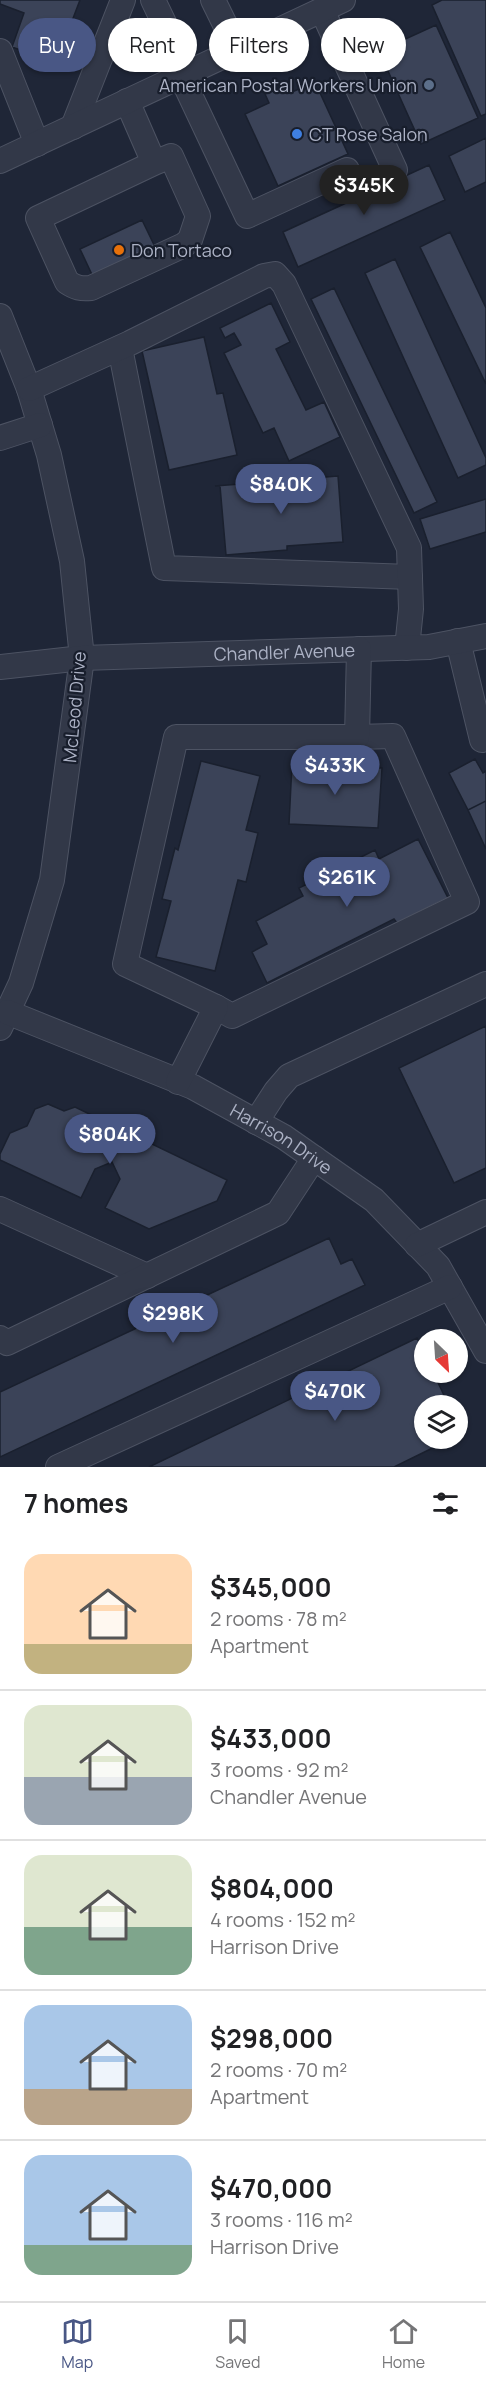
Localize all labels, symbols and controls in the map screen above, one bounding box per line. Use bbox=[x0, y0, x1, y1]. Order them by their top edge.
chip: Buy bbox=[18, 18, 96, 72]
chip: Rent bbox=[108, 18, 197, 72]
chip: Filters bbox=[209, 18, 309, 72]
chip: New bbox=[321, 18, 406, 72]
place label: American Postal Workers Union bbox=[159, 73, 417, 97]
marker: American Postal Workers Union bbox=[422, 78, 436, 92]
place label: CT Rose Salon bbox=[309, 122, 428, 146]
marker: CT Rose Salon bbox=[290, 127, 304, 141]
pin: $345K bbox=[322, 165, 406, 216]
text: $345K bbox=[333, 171, 395, 198]
place label: Don Tortaco bbox=[131, 238, 232, 262]
marker: Don Tortaco bbox=[112, 243, 126, 257]
pin: $840K bbox=[239, 464, 323, 515]
text: $840K bbox=[249, 470, 313, 497]
street label: Chandler Avenue bbox=[213, 637, 355, 666]
street label: McLeod Drive bbox=[57, 650, 91, 764]
pin: $433K bbox=[293, 745, 377, 796]
text: $433K bbox=[305, 751, 365, 778]
pin: $261K bbox=[305, 857, 389, 908]
text: $261K bbox=[318, 863, 376, 890]
street label: Harrison Drive bbox=[226, 1098, 337, 1179]
pin: $804K bbox=[68, 1114, 152, 1165]
text: $804K bbox=[78, 1120, 142, 1147]
pin: $298K bbox=[131, 1293, 215, 1344]
text: $298K bbox=[142, 1299, 204, 1326]
north arrow bbox=[414, 1329, 468, 1383]
map controls bbox=[414, 1329, 468, 1449]
pin: $470K bbox=[293, 1371, 377, 1422]
text: $470K bbox=[304, 1377, 366, 1404]
button: layers bbox=[414, 1395, 468, 1449]
text: 7 homes bbox=[24, 1485, 128, 1521]
icon: filters bbox=[429, 1487, 462, 1520]
text: $345,000 bbox=[210, 1569, 332, 1605]
icon: home bbox=[72, 1578, 144, 1650]
text: 2 rooms · 78 m² bbox=[210, 1605, 347, 1632]
text: Apartment bbox=[210, 1632, 309, 1659]
text: $433,000 bbox=[210, 1720, 332, 1756]
icon: home bbox=[72, 1729, 144, 1801]
text: 3 rooms · 92 m² bbox=[210, 1756, 349, 1783]
text: Chandler Avenue bbox=[210, 1783, 367, 1810]
text: $804,000 bbox=[210, 1870, 334, 1906]
icon: home bbox=[72, 1879, 144, 1951]
text: 4 rooms · 152 m² bbox=[210, 1906, 356, 1933]
text: Harrison Drive bbox=[210, 1933, 339, 1960]
text: $298,000 bbox=[210, 2020, 333, 2056]
icon: home bbox=[72, 2029, 144, 2101]
text: 2 rooms · 70 m² bbox=[210, 2056, 347, 2083]
text: Apartment bbox=[210, 2083, 309, 2110]
text: $470,000 bbox=[210, 2170, 332, 2206]
icon: home bbox=[72, 2179, 144, 2251]
text: 3 rooms · 116 m² bbox=[210, 2206, 353, 2233]
text: Harrison Drive bbox=[210, 2233, 339, 2260]
tab: Map bbox=[61, 2315, 94, 2373]
tab: Saved bbox=[215, 2315, 260, 2373]
tab: Home bbox=[382, 2315, 425, 2373]

